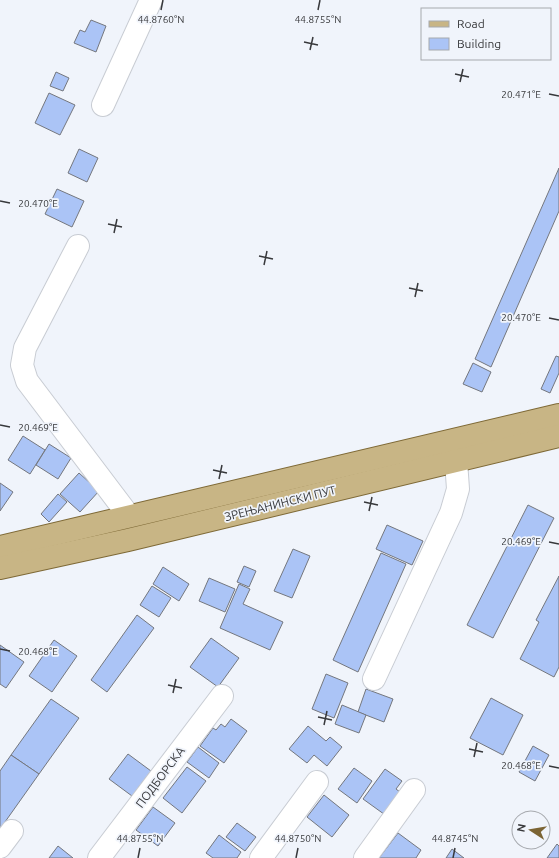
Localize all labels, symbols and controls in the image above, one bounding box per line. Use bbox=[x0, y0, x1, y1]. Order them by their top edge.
legend bbox=[421, 8, 551, 60]
text: 44.8760°N bbox=[138, 14, 184, 25]
text: 44.8755°N bbox=[295, 14, 341, 25]
text: Road bbox=[457, 17, 485, 30]
text: Building bbox=[457, 37, 501, 50]
text: 20.471°E bbox=[501, 89, 541, 100]
text: 20.470°E bbox=[18, 198, 58, 209]
text: 20.470°E bbox=[501, 312, 541, 323]
text: 20.469°E bbox=[18, 422, 58, 433]
street label: ЗРЕЊАНИНСКИ ПУТ bbox=[223, 483, 337, 523]
text: 20.469°E bbox=[501, 536, 541, 547]
text: 20.468°E bbox=[18, 646, 58, 657]
street label: ПОДБОРСКА bbox=[133, 744, 187, 810]
text: 20.468°E bbox=[501, 760, 541, 771]
north arrow bbox=[511, 810, 551, 850]
text: N bbox=[514, 823, 528, 833]
text: 44.8755°N bbox=[117, 833, 163, 844]
text: 44.8750°N bbox=[275, 833, 321, 844]
text: 44.8745°N bbox=[432, 833, 478, 844]

